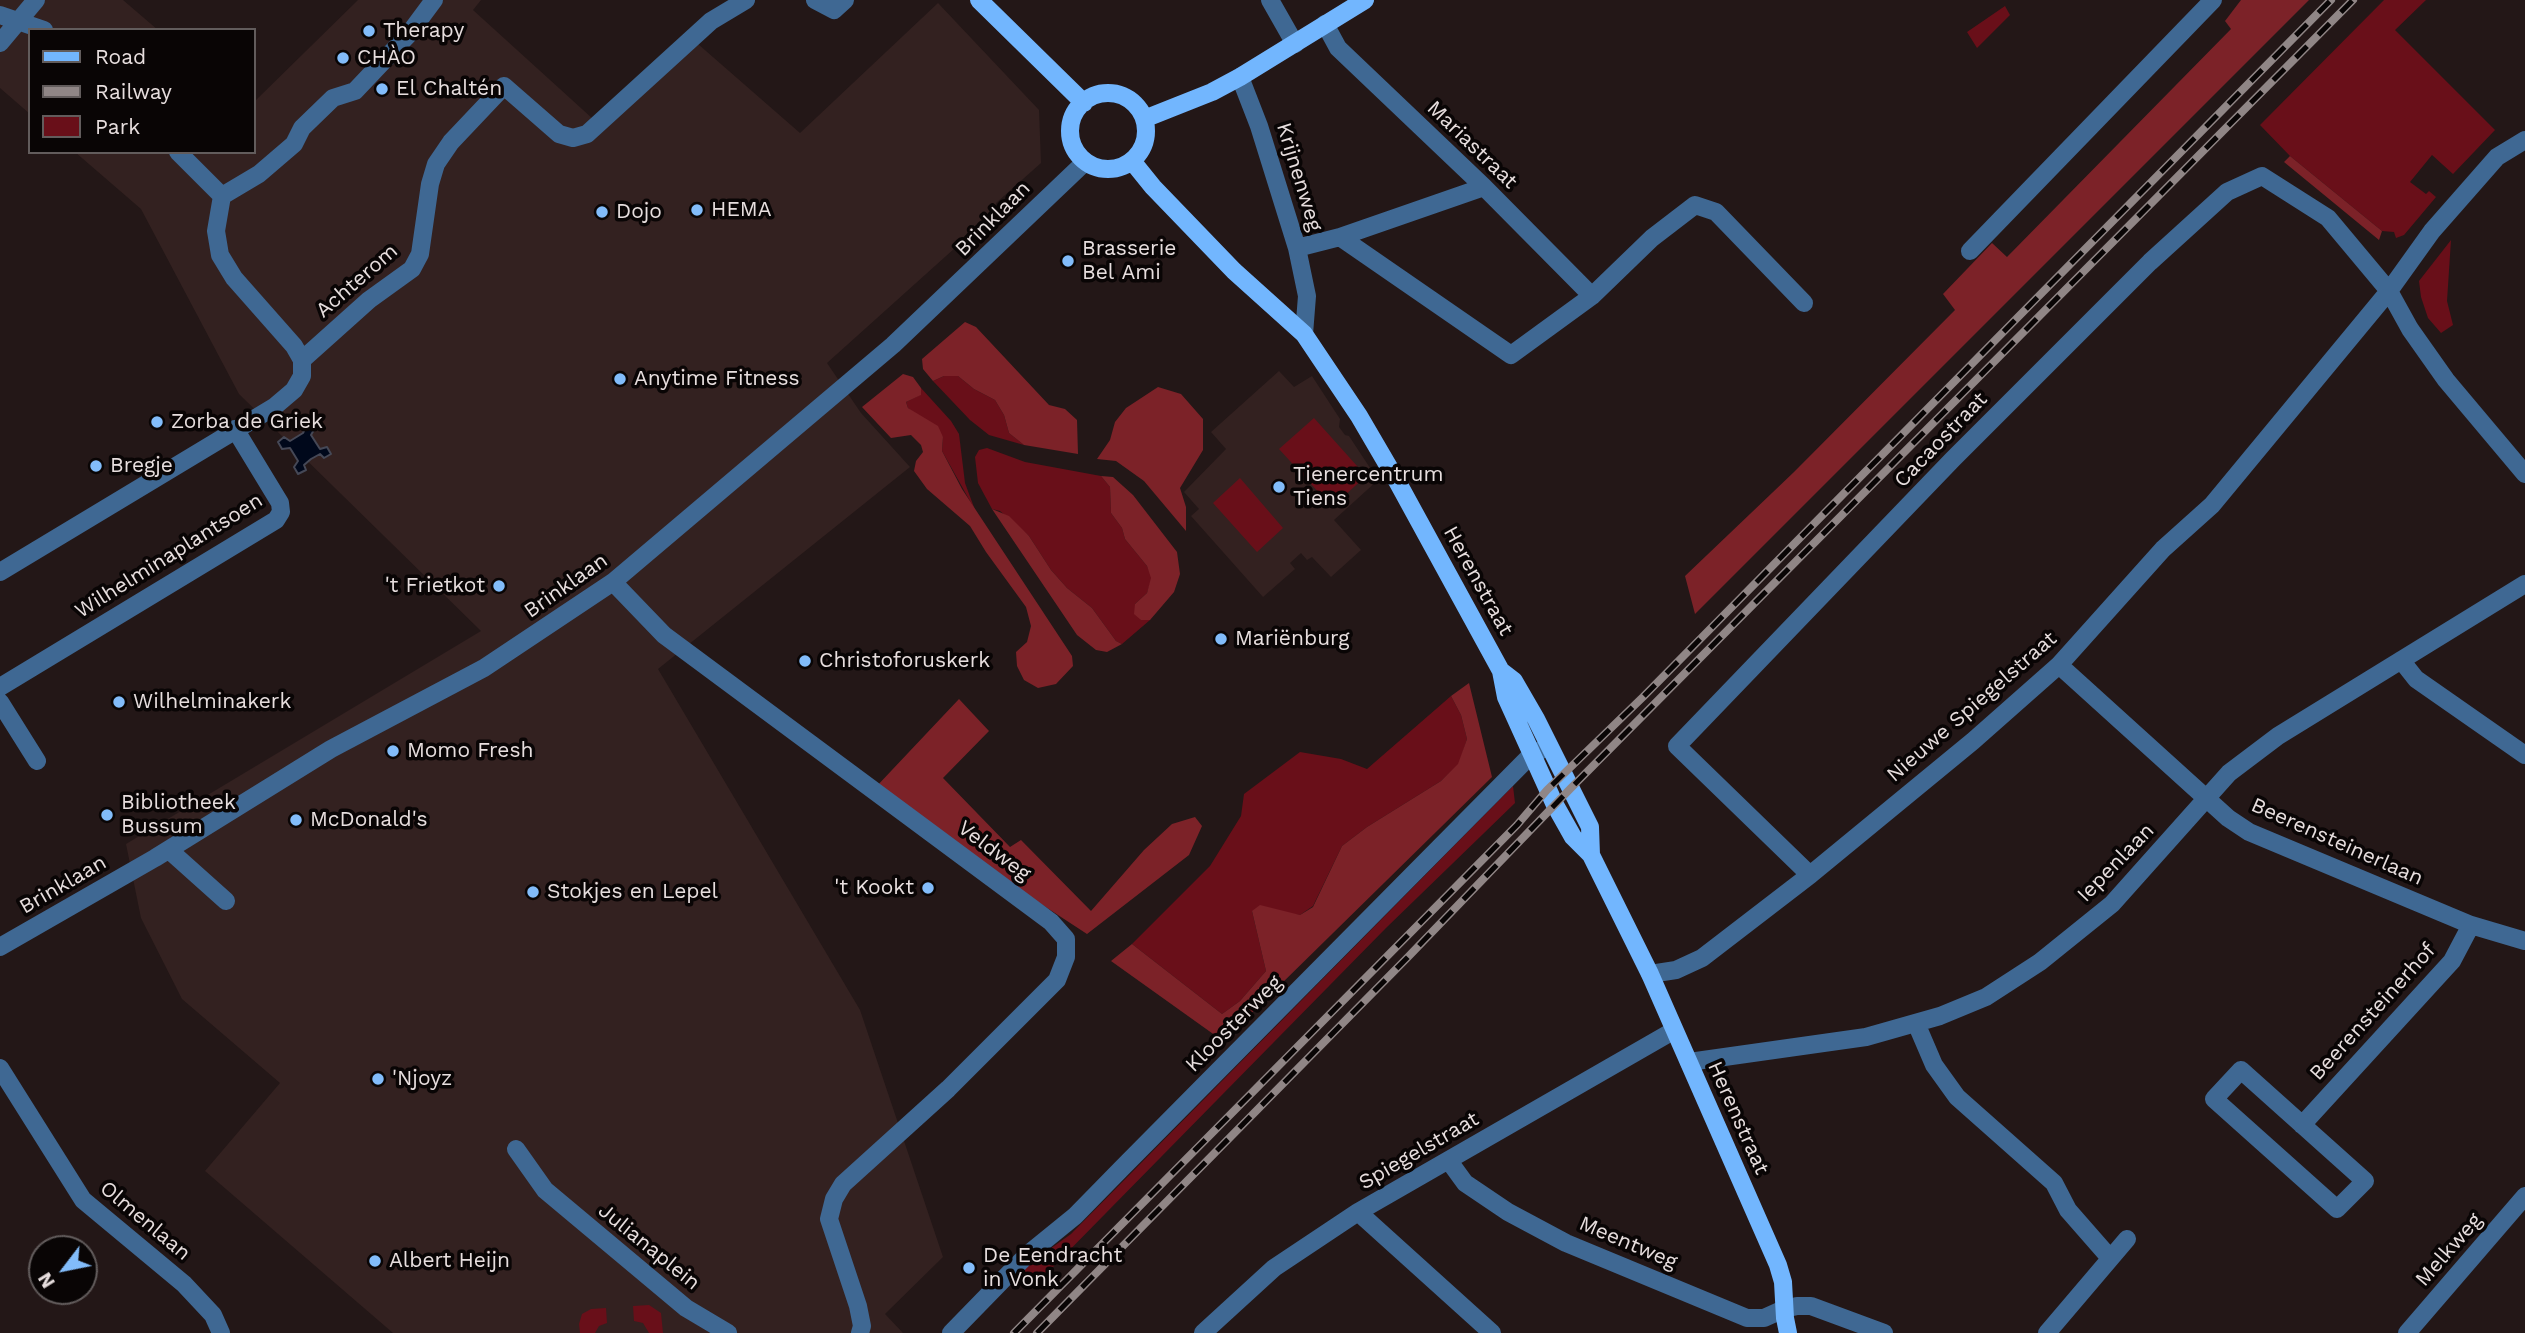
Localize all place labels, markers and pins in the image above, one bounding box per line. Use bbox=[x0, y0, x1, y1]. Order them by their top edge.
place label: Therapy bbox=[383, 18, 464, 44]
marker: Therapy bbox=[361, 23, 377, 39]
place label: CHÀO bbox=[357, 45, 416, 71]
marker: CHÀO bbox=[335, 50, 351, 66]
place label: El Chaltén bbox=[396, 76, 502, 102]
marker: El Chaltén bbox=[374, 81, 390, 97]
place label: HEMA bbox=[711, 197, 772, 223]
place label: Dojo bbox=[616, 199, 662, 225]
marker: HEMA bbox=[689, 202, 705, 218]
marker: Dojo bbox=[594, 204, 610, 220]
place label: Brasserie Bel Ami bbox=[1082, 236, 1176, 286]
marker: Brasserie Bel Ami bbox=[1060, 253, 1076, 269]
place label: Anytime Fitness bbox=[634, 366, 800, 392]
marker: Anytime Fitness bbox=[612, 371, 628, 387]
place label: Zorba de Griek bbox=[171, 409, 323, 435]
marker: Zorba de Griek bbox=[149, 414, 165, 430]
place label: Bregje bbox=[110, 453, 173, 479]
marker: Bregje bbox=[88, 458, 104, 474]
place label: Tienercentrum Tiens bbox=[1293, 462, 1443, 512]
marker: Tienercentrum Tiens bbox=[1271, 479, 1287, 495]
place label: 't Frietkot bbox=[385, 573, 485, 599]
marker: 't Frietkot bbox=[491, 578, 507, 594]
place label: Mariënburg bbox=[1235, 626, 1349, 652]
marker: Mariënburg bbox=[1213, 631, 1229, 647]
place label: Christoforuskerk bbox=[819, 648, 990, 674]
marker: Christoforuskerk bbox=[797, 653, 813, 669]
place label: Wilhelminakerk bbox=[133, 689, 291, 715]
marker: Wilhelminakerk bbox=[111, 694, 127, 710]
place label: Momo Fresh bbox=[407, 738, 534, 764]
marker: Momo Fresh bbox=[385, 743, 401, 759]
place label: Bibliotheek Bussum bbox=[121, 790, 236, 840]
marker: Bibliotheek Bussum bbox=[99, 807, 115, 823]
place label: McDonald's bbox=[310, 807, 427, 833]
marker: McDonald's bbox=[288, 812, 304, 828]
place label: 't Kookt bbox=[834, 875, 914, 901]
place label: Stokjes en Lepel bbox=[547, 879, 718, 905]
marker: 't Kookt bbox=[920, 880, 936, 896]
marker: Stokjes en Lepel bbox=[525, 884, 541, 900]
place label: 'Njoyz bbox=[392, 1066, 452, 1092]
marker: 'Njoyz bbox=[370, 1071, 386, 1087]
place label: De Eendracht in Vonk bbox=[983, 1243, 1122, 1293]
place label: Albert Heijn bbox=[389, 1248, 510, 1274]
marker: Albert Heijn bbox=[367, 1253, 383, 1269]
marker: De Eendracht in Vonk bbox=[961, 1260, 977, 1276]

